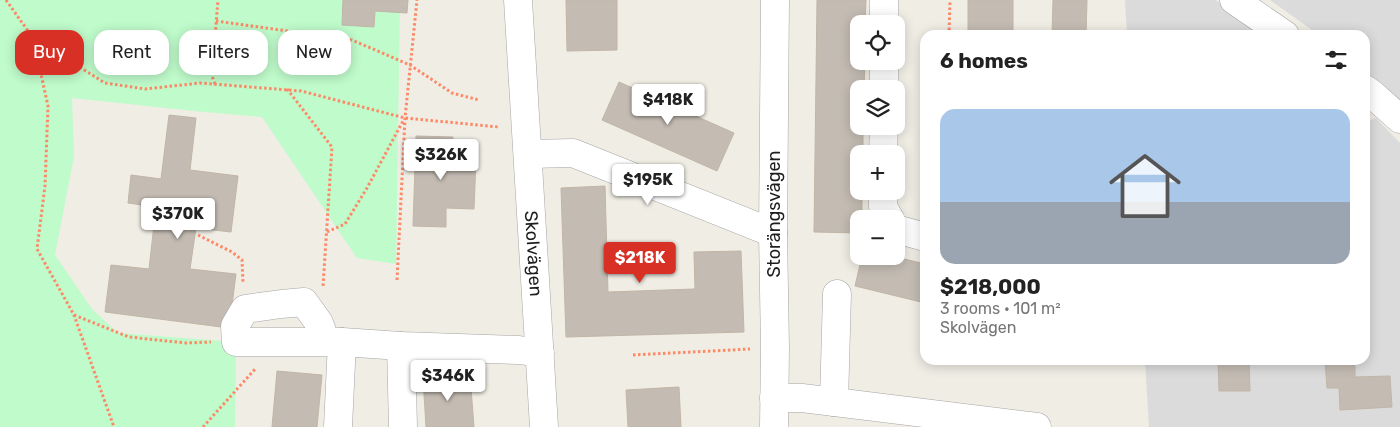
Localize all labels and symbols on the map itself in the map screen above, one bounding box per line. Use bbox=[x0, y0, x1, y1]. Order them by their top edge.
pin: $418K bbox=[633, 84, 703, 126]
pin: $326K bbox=[406, 138, 476, 181]
street label: Storängsvägen bbox=[763, 151, 785, 278]
pin: $195K bbox=[613, 164, 683, 206]
pin: $370K bbox=[143, 198, 213, 240]
street label: Skolvägen bbox=[520, 210, 547, 297]
pin: $218K bbox=[605, 242, 675, 284]
pin: $346K bbox=[413, 360, 483, 402]

